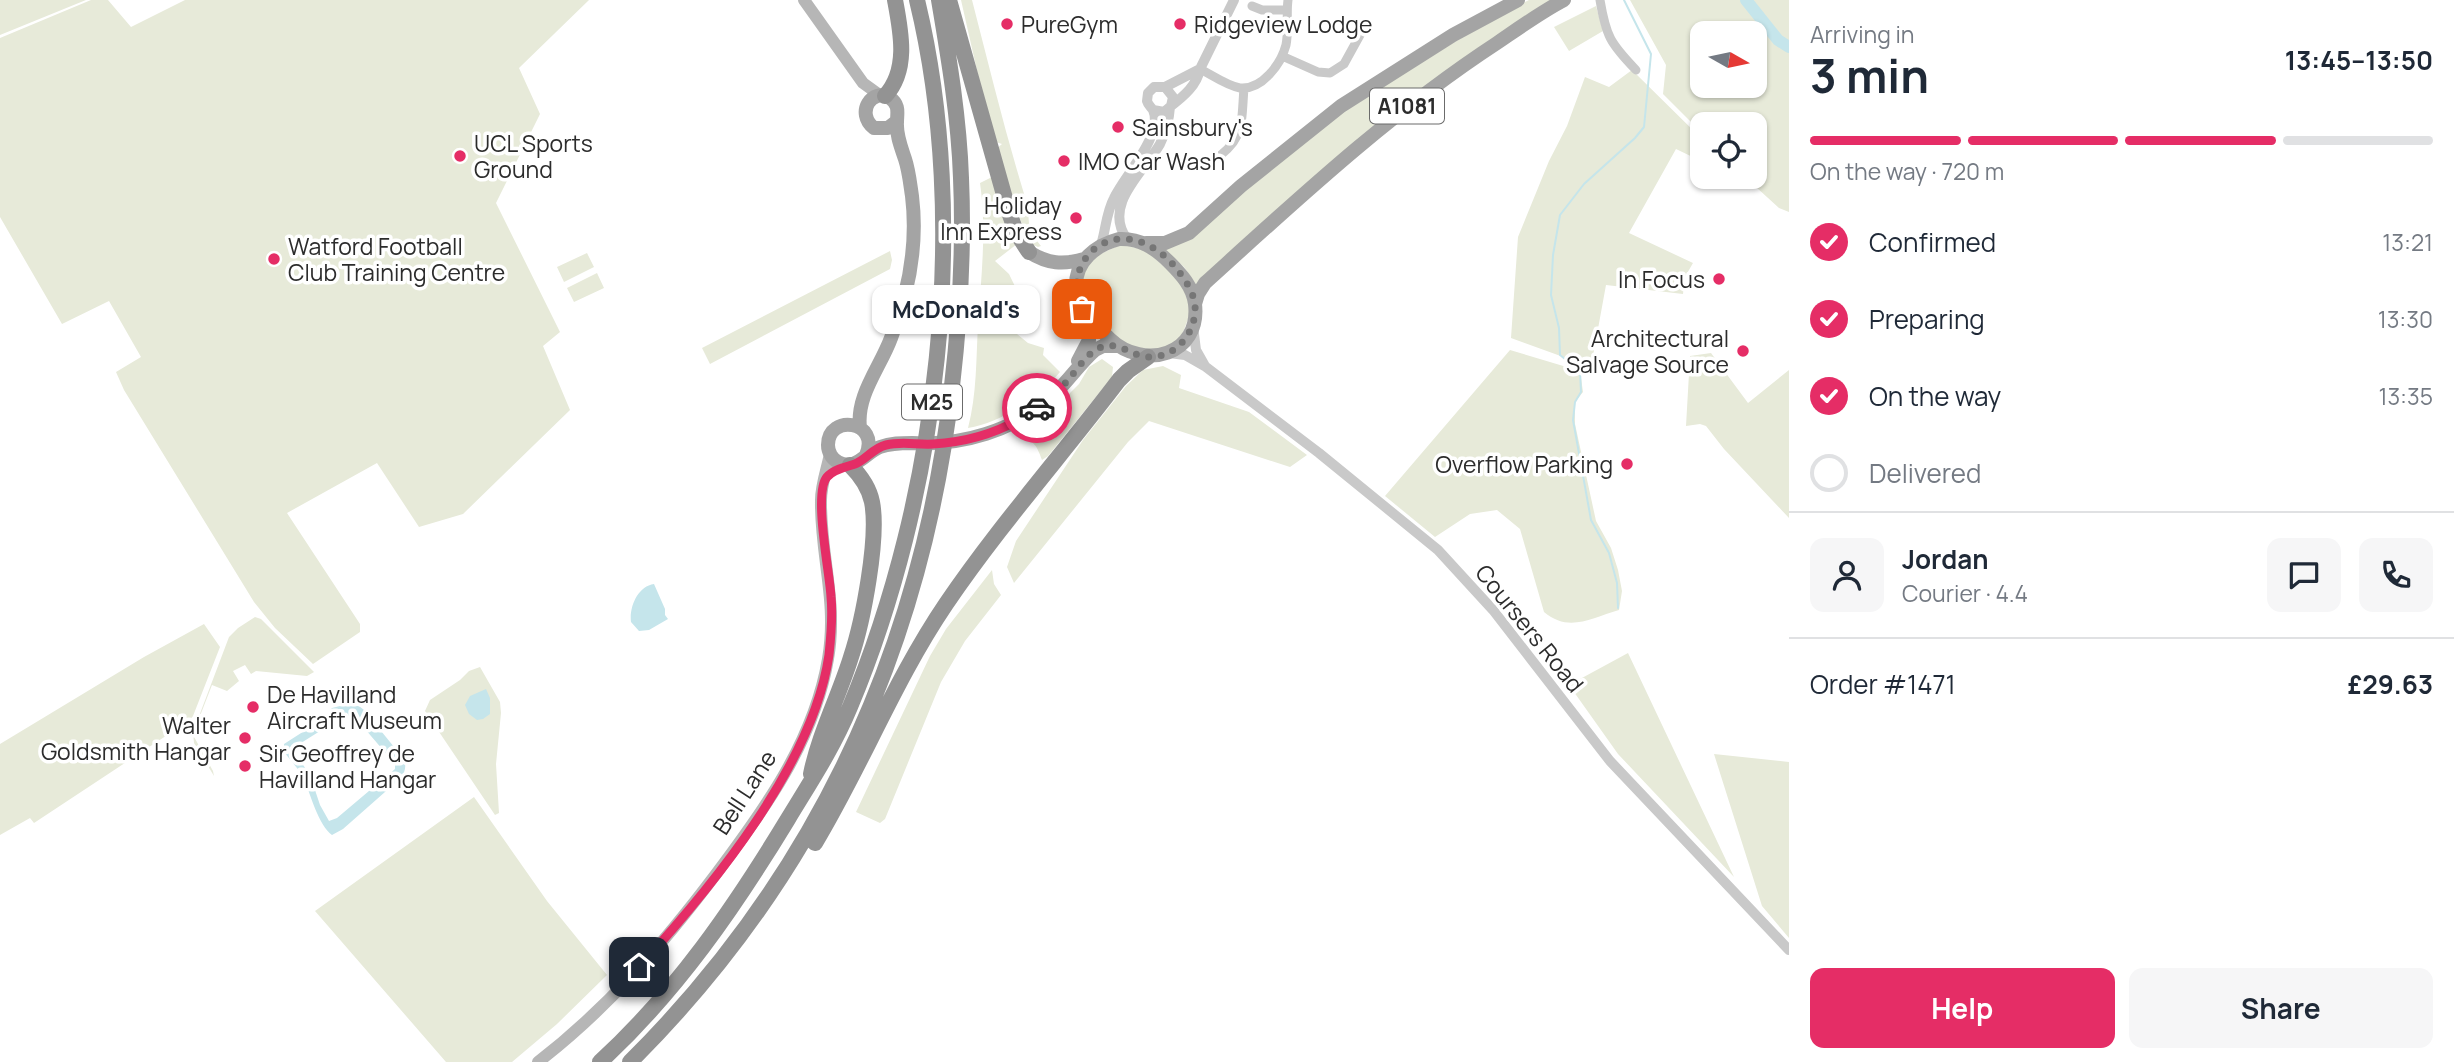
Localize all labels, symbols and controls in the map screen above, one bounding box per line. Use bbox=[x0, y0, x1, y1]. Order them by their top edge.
place label: PureGym bbox=[1021, 8, 1118, 40]
place label: Ridgeview Lodge bbox=[1194, 8, 1372, 40]
marker: PureGym bbox=[999, 16, 1015, 32]
marker: Ridgeview Lodge bbox=[1172, 16, 1188, 32]
text: Arriving in bbox=[1810, 18, 1915, 50]
north arrow bbox=[1690, 21, 1768, 98]
map controls bbox=[1690, 21, 1767, 189]
text: 13:45–13:50 bbox=[2285, 42, 2433, 78]
text: 3 min bbox=[1810, 44, 1929, 107]
road number: A1081 bbox=[1370, 88, 1444, 124]
place label: Sainsbury's bbox=[1132, 111, 1253, 143]
button: locate bbox=[1690, 112, 1767, 189]
marker: Sainsbury's bbox=[1110, 119, 1126, 135]
place label: UCL Sports Ground bbox=[474, 127, 593, 185]
place label: IMO Car Wash bbox=[1078, 145, 1225, 177]
marker: UCL Sports Ground bbox=[452, 148, 468, 164]
marker: IMO Car Wash bbox=[1056, 153, 1072, 169]
text: On the way · 720 m bbox=[1810, 155, 2004, 187]
place label: Holiday Inn Express bbox=[940, 189, 1062, 247]
marker: Holiday Inn Express bbox=[1068, 210, 1084, 226]
icon: check bbox=[1810, 223, 1848, 261]
text: Confirmed bbox=[1869, 224, 1996, 260]
text: 13:21 bbox=[2382, 226, 2433, 258]
place label: Watford Football Club Training Centre bbox=[288, 230, 505, 288]
marker: Watford Football Club Training Centre bbox=[266, 251, 282, 267]
place label: In Focus bbox=[1618, 263, 1705, 295]
marker: In Focus bbox=[1711, 271, 1727, 287]
pin bbox=[1052, 279, 1112, 339]
callout: McDonald's bbox=[872, 284, 1040, 334]
icon: bag bbox=[1063, 290, 1101, 328]
text: McDonald's bbox=[892, 293, 1020, 325]
icon: check bbox=[1810, 300, 1848, 338]
text: Preparing bbox=[1869, 301, 1985, 337]
text: 13:30 bbox=[2378, 303, 2433, 335]
place label: Architectural Salvage Source bbox=[1566, 322, 1729, 380]
marker: Architectural Salvage Source bbox=[1735, 343, 1751, 359]
courier bbox=[1002, 373, 1072, 443]
icon: check bbox=[1810, 377, 1848, 415]
text: On the way bbox=[1869, 378, 2001, 414]
text: 13:35 bbox=[2378, 380, 2433, 412]
road number: M25 bbox=[902, 384, 962, 420]
icon: car bbox=[1018, 389, 1056, 427]
place label: Overflow Parking bbox=[1435, 448, 1613, 480]
text: Delivered bbox=[1869, 455, 1981, 491]
marker: Overflow Parking bbox=[1619, 456, 1635, 472]
button: person bbox=[1810, 538, 1884, 612]
button: chat bbox=[2267, 538, 2341, 612]
button: phone bbox=[2359, 538, 2433, 612]
text: Jordan bbox=[1902, 541, 1988, 577]
street label: Coursers Road bbox=[1468, 557, 1592, 699]
text: Courier · 4.4 bbox=[1902, 577, 2028, 609]
text: Order #1471 bbox=[1810, 666, 1956, 702]
text: £29.63 bbox=[2347, 666, 2433, 702]
place label: De Havilland Aircraft Museum bbox=[267, 678, 442, 736]
marker: De Havilland Aircraft Museum bbox=[245, 699, 261, 715]
place label: Walter Goldsmith Hangar bbox=[41, 709, 231, 767]
marker: Walter Goldsmith Hangar bbox=[237, 730, 253, 746]
place label: Sir Geoffrey de Havilland Hangar bbox=[259, 737, 436, 795]
street label: Bell Lane bbox=[705, 744, 783, 840]
marker: Sir Geoffrey de Havilland Hangar bbox=[237, 758, 253, 774]
pin bbox=[609, 937, 669, 997]
icon: home bbox=[620, 948, 658, 986]
button: Help bbox=[1810, 968, 2115, 1048]
button: Share bbox=[2129, 968, 2433, 1048]

